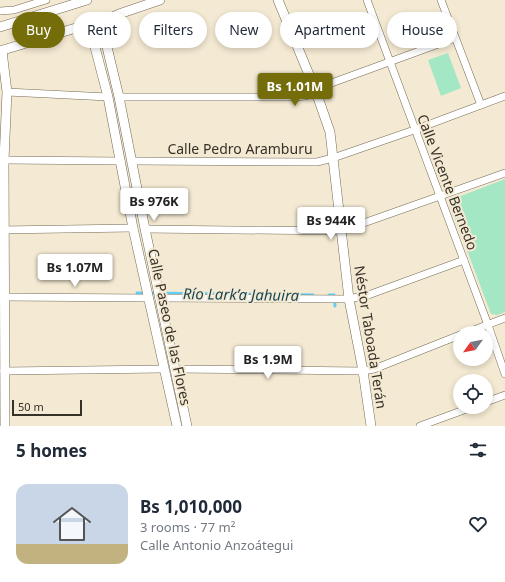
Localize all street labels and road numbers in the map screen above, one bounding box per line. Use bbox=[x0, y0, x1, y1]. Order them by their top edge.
street label: Calle Vicente Bernedo bbox=[413, 111, 483, 253]
street label: Calle Pedro Aramburu bbox=[167, 139, 313, 158]
street label: Calle Paseo de las Flores bbox=[144, 247, 196, 407]
street label: Néstor Taboada Terán bbox=[350, 264, 392, 410]

